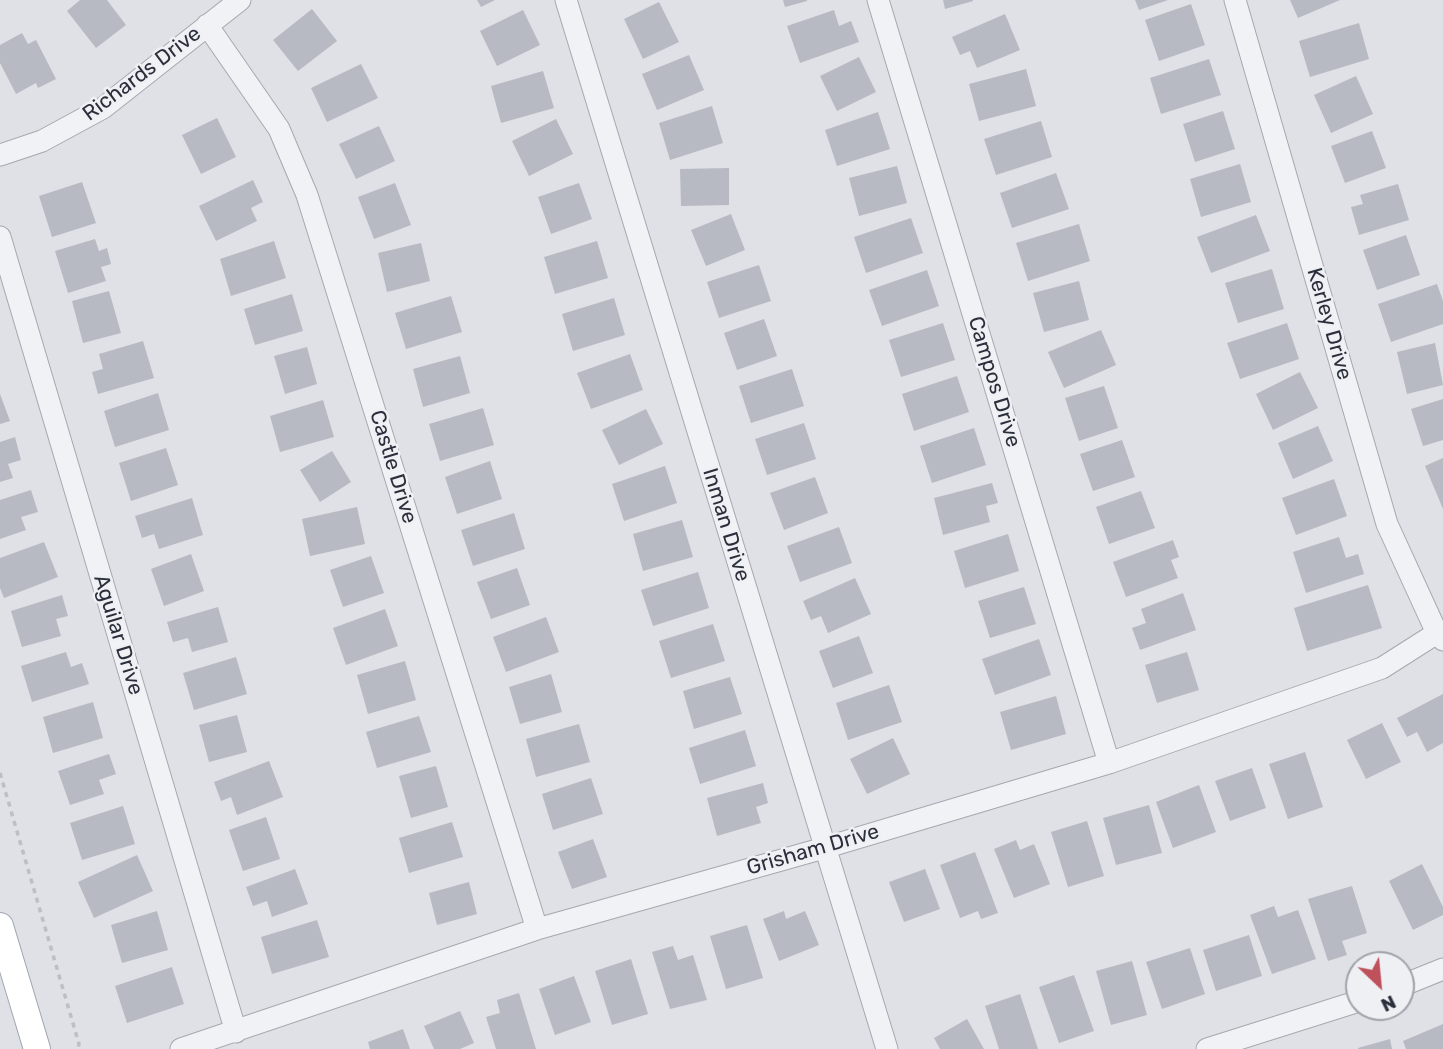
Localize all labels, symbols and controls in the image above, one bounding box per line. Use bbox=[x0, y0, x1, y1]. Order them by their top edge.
street label: Richards Drive bbox=[78, 21, 206, 127]
street label: Kerley Drive bbox=[1301, 265, 1357, 383]
street label: Campos Drive bbox=[962, 314, 1026, 450]
street label: Castle Drive bbox=[364, 407, 422, 527]
street label: Inman Drive bbox=[697, 465, 755, 585]
street label: Aguilar Drive bbox=[88, 572, 148, 698]
street label: Grisham Drive bbox=[744, 819, 882, 881]
north arrow bbox=[1345, 951, 1415, 1021]
text: N bbox=[1377, 990, 1400, 1017]

